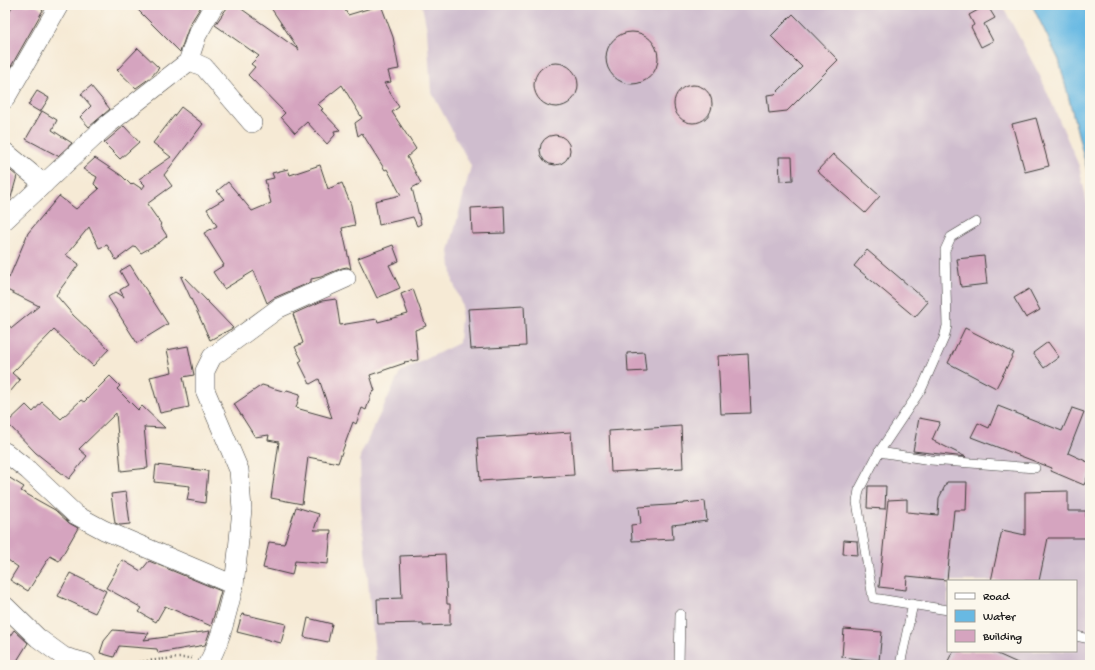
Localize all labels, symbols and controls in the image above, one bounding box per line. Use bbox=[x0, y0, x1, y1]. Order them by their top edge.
legend bbox=[947, 580, 1077, 652]
text: Road bbox=[983, 591, 1010, 605]
text: Water bbox=[983, 611, 1017, 625]
text: Building bbox=[982, 631, 1022, 645]

